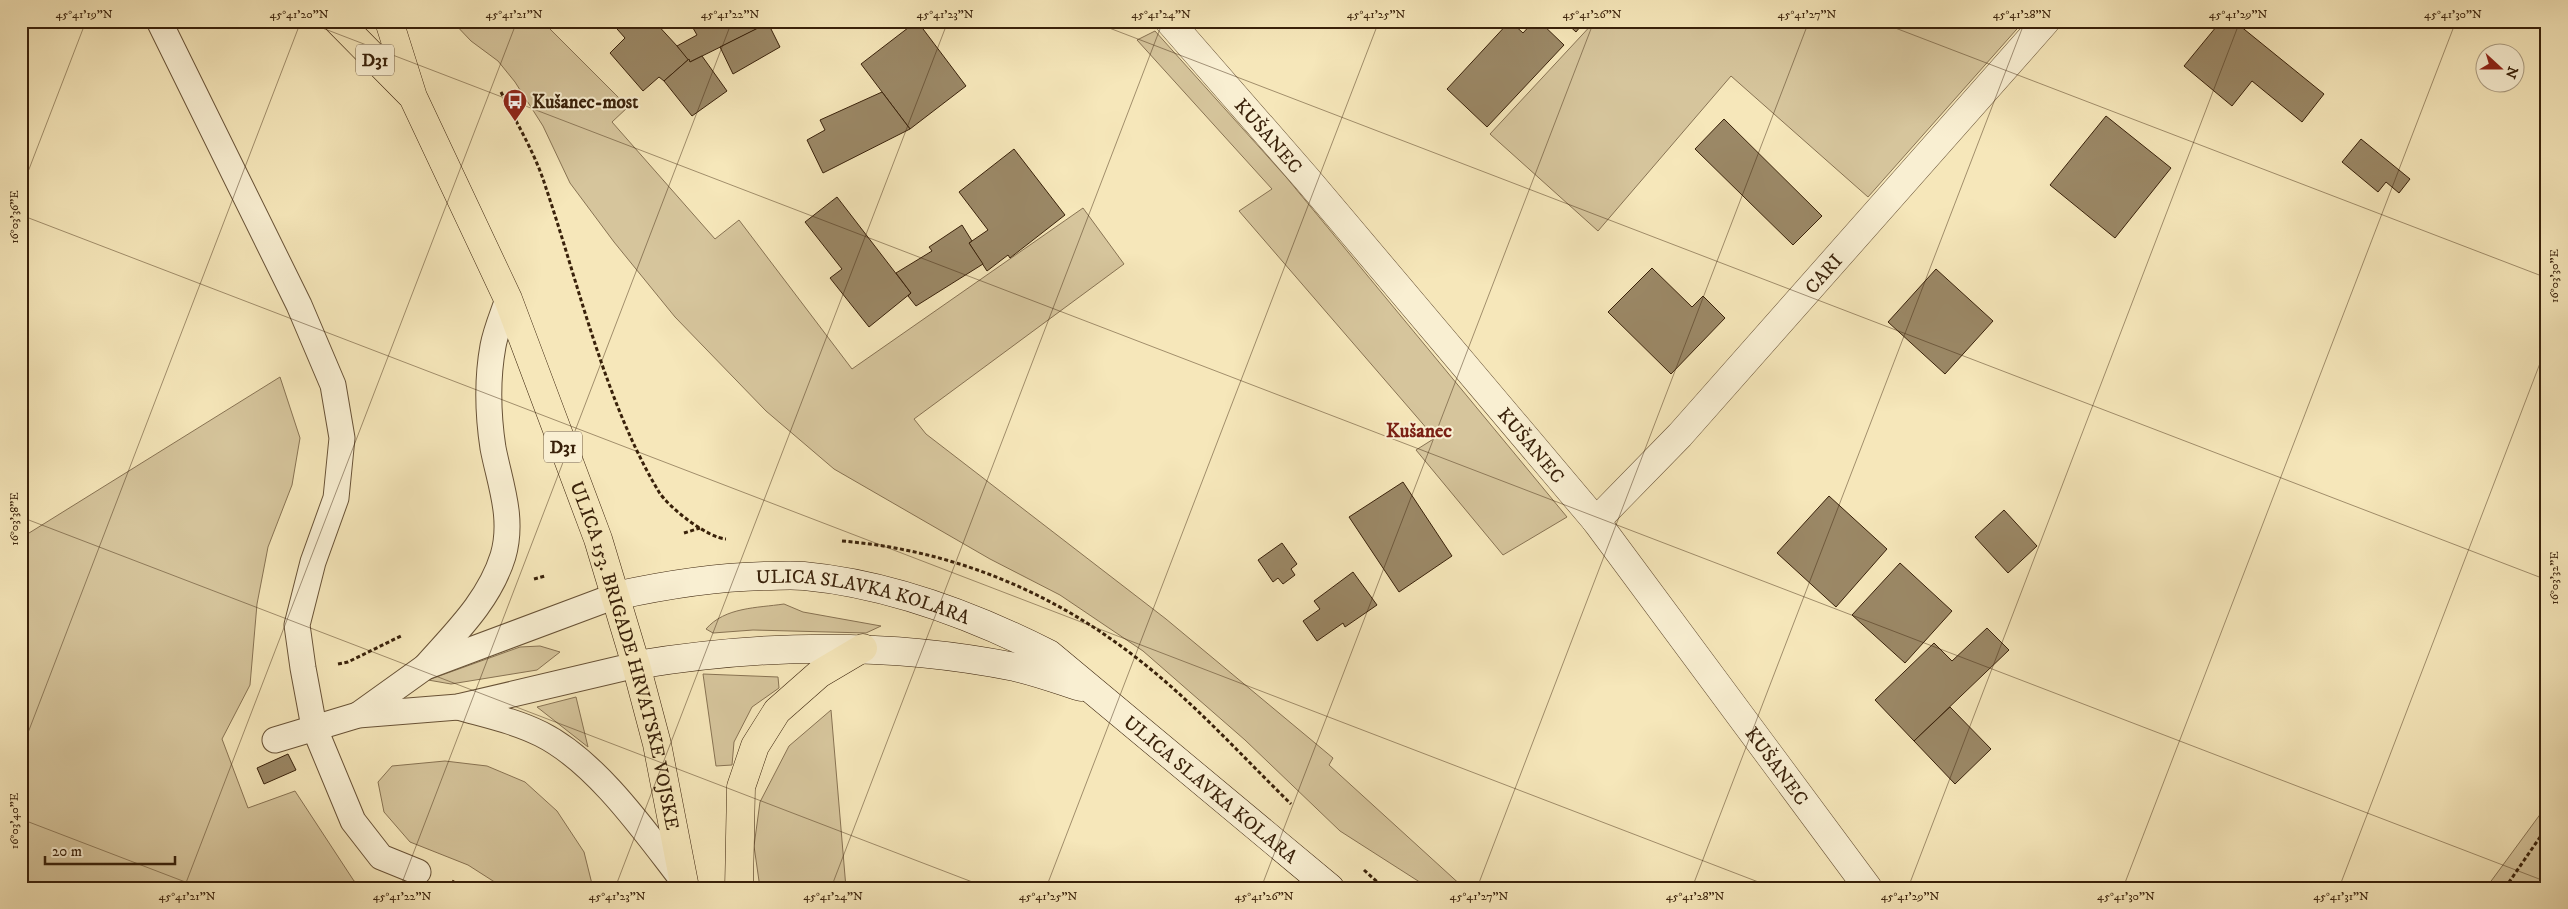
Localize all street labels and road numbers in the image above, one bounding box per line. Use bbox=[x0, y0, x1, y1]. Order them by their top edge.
road number: D31 bbox=[356, 44, 394, 76]
street label: KUŠANEC bbox=[1229, 94, 1307, 179]
street label: CARI bbox=[1800, 250, 1848, 299]
street label: KUŠANEC bbox=[1492, 404, 1569, 488]
road number: D31 bbox=[544, 432, 582, 462]
street label: ULICA 153. BRIGADE HRVATSKE VOJSKE bbox=[564, 478, 683, 832]
street label: ULICA SLAVKA KOLARA bbox=[756, 565, 974, 630]
street label: ULICA SLAVKA KOLARA bbox=[1118, 711, 1302, 870]
street label: KUŠANEC bbox=[1740, 723, 1813, 810]

